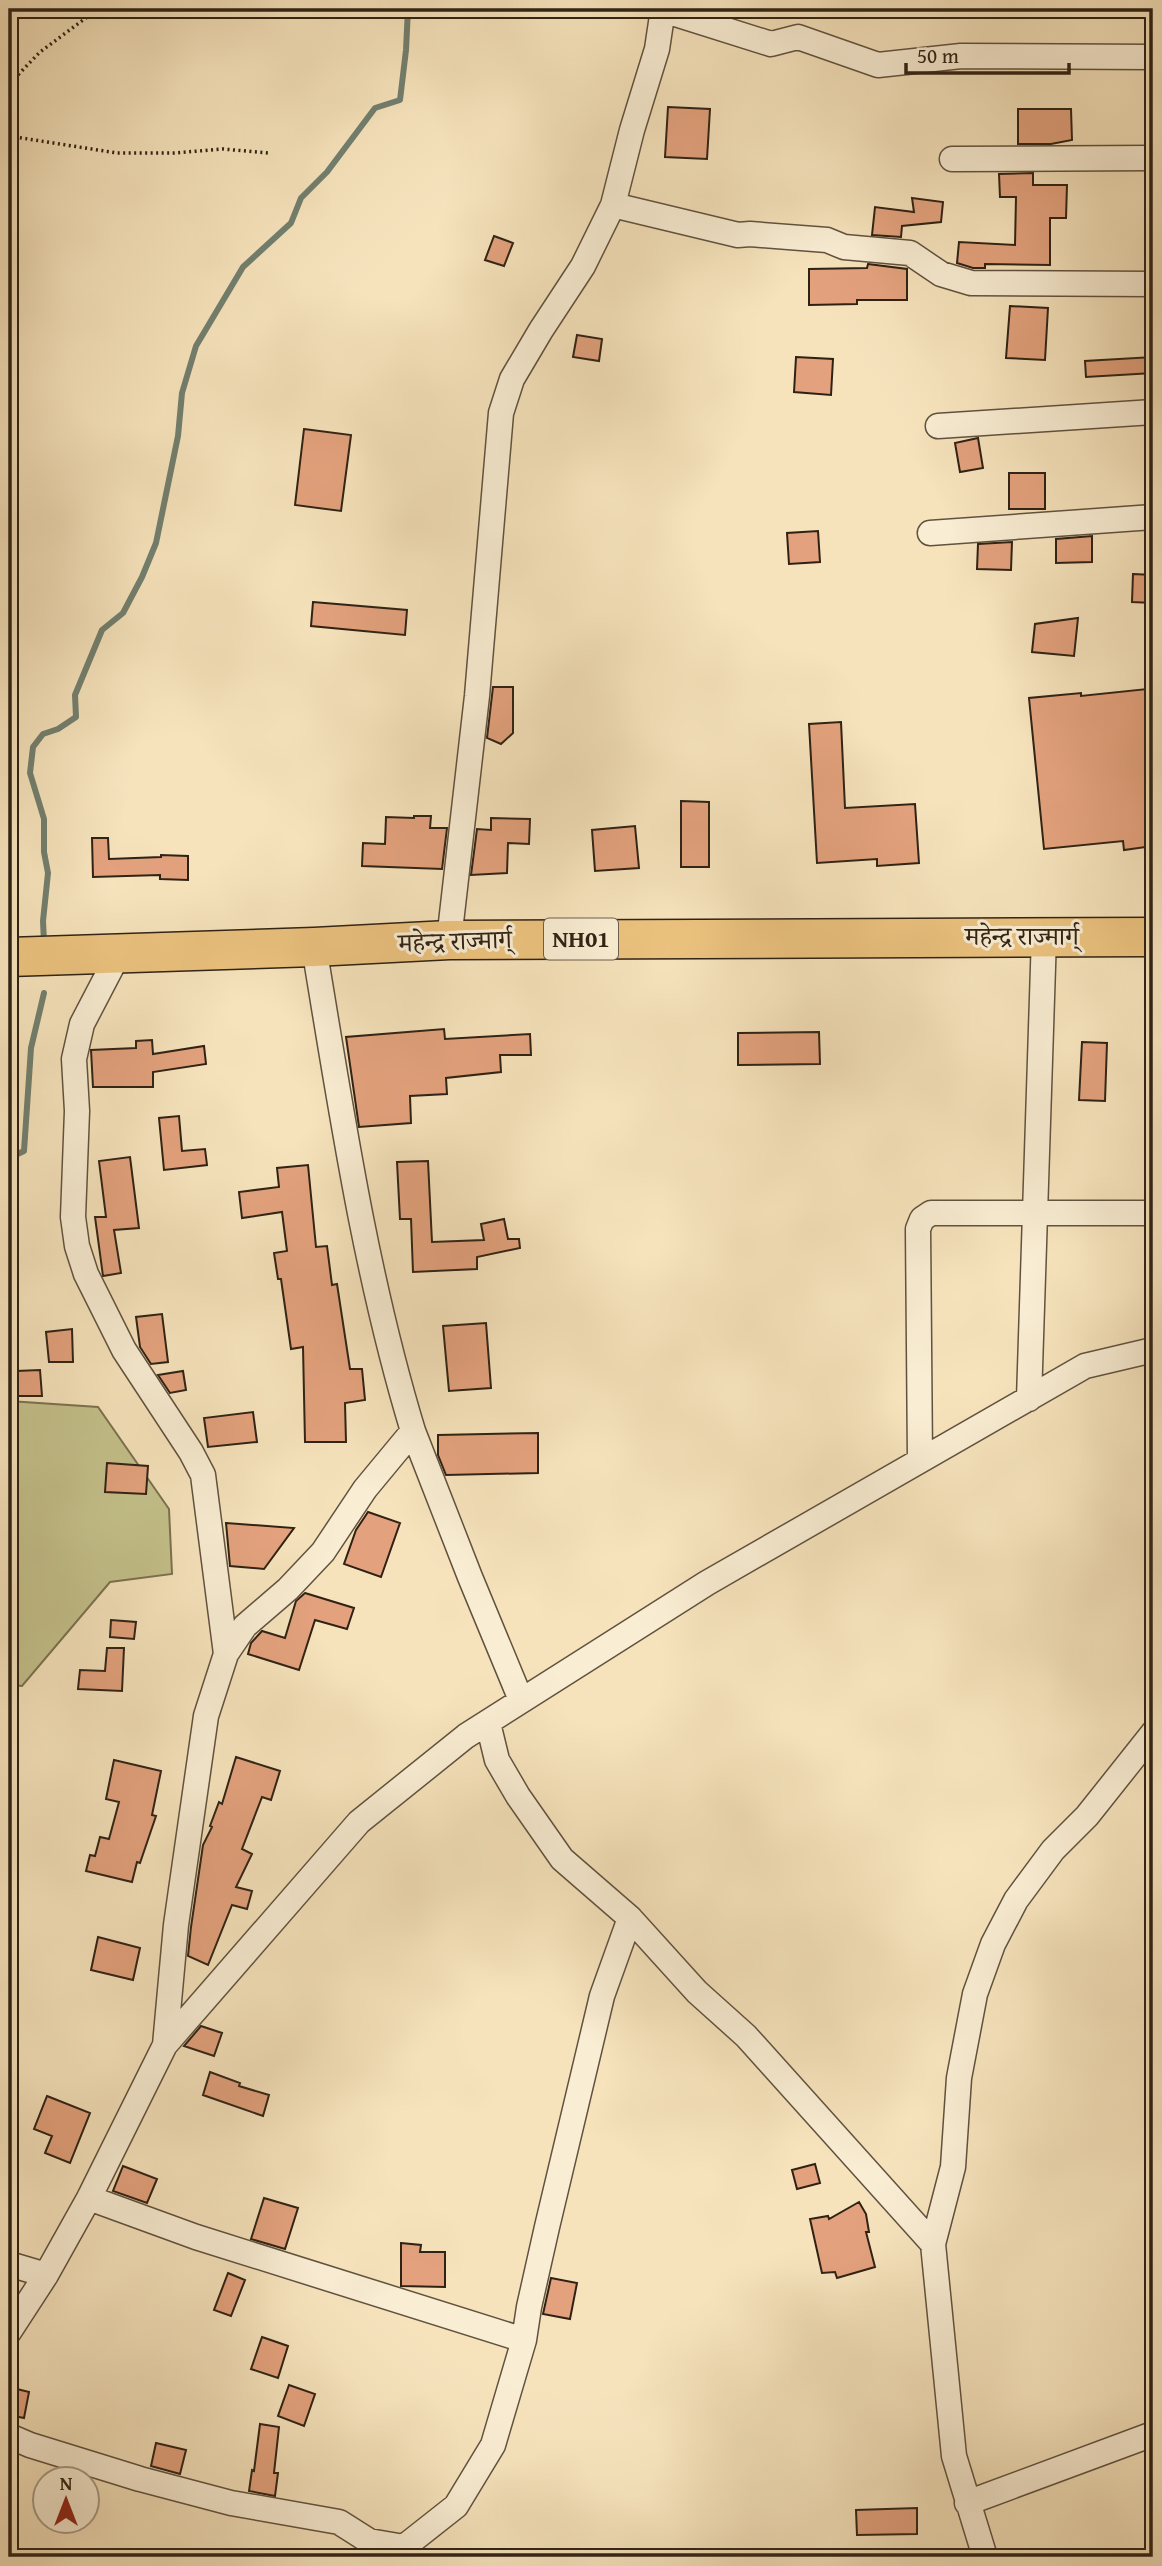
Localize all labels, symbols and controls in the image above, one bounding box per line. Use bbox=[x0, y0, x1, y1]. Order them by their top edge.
scale bar bbox=[906, 32, 1069, 76]
text: 50 m bbox=[917, 40, 959, 71]
street label: महेन्द्र राज्मार्ग् bbox=[963, 916, 1083, 955]
road number: NH01 bbox=[544, 918, 618, 959]
street label: महेन्द्र राज्मार्ग् bbox=[395, 919, 516, 962]
north arrow bbox=[32, 2464, 102, 2534]
text: N bbox=[60, 2469, 73, 2497]

